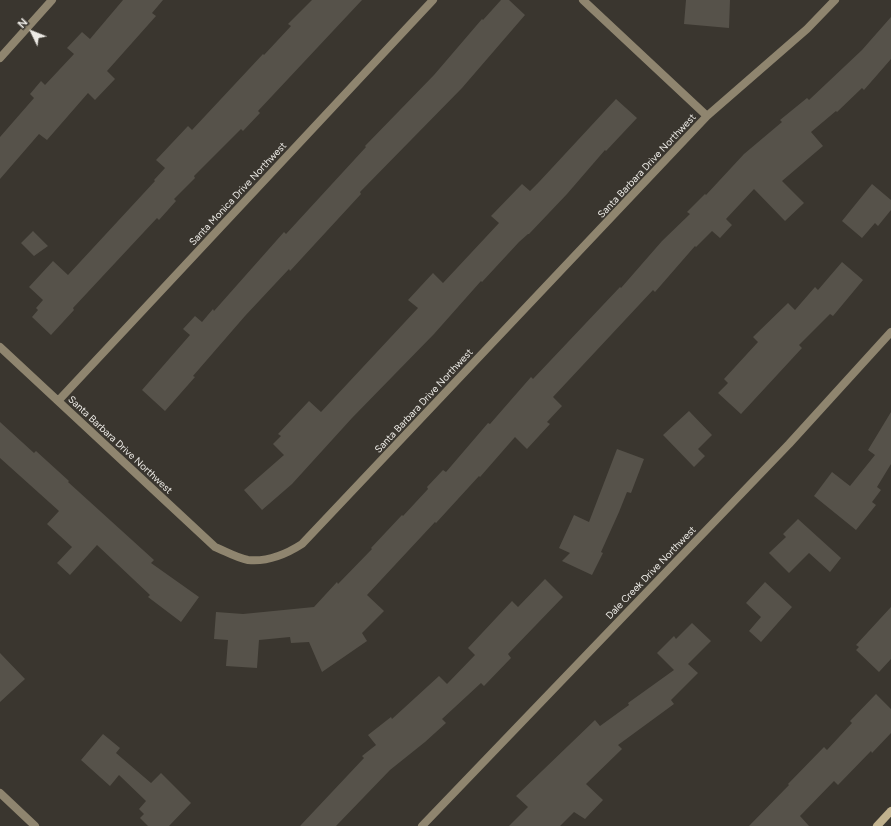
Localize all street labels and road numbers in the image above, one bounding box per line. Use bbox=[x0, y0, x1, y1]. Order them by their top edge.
street label: Santa Barbara Drive Northwest bbox=[596, 111, 698, 221]
street label: Santa Monica Drive Northwest bbox=[187, 140, 289, 248]
street label: Santa Barbara Drive Northwest bbox=[373, 346, 475, 456]
street label: Santa Barbara Drive Northwest bbox=[65, 394, 175, 496]
street label: Dale Creek Drive Northwest bbox=[603, 524, 699, 622]

